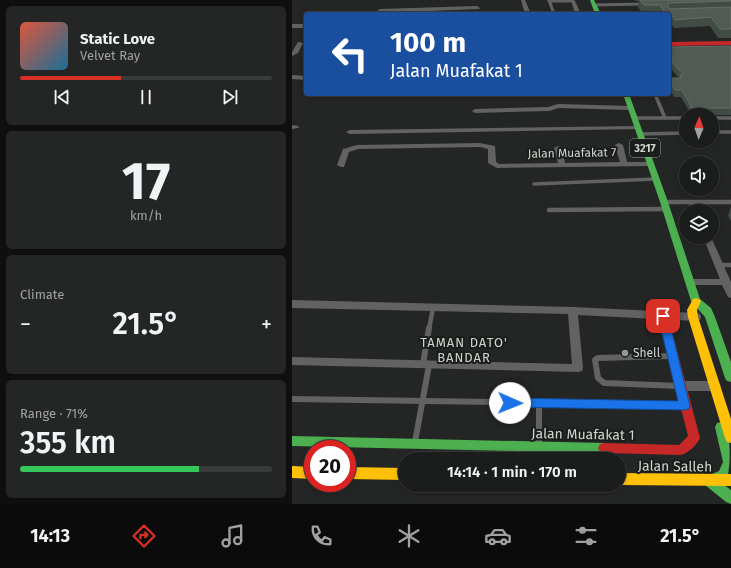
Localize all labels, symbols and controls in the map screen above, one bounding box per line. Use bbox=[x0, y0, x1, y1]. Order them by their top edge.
text: 100 m bbox=[390, 26, 466, 59]
icon: left bbox=[324, 28, 376, 80]
text: Static Love bbox=[80, 30, 155, 48]
text: Velvet Ray bbox=[80, 48, 140, 63]
text: Jalan Muafakat 1 bbox=[390, 60, 523, 82]
icon: previous bbox=[51, 86, 73, 108]
icon: pause bbox=[135, 86, 157, 108]
icon: next bbox=[219, 86, 241, 108]
north arrow bbox=[679, 108, 719, 148]
map controls bbox=[679, 108, 719, 244]
road number: 3217 bbox=[630, 139, 660, 157]
street label: Jalan Muafakat 7 bbox=[528, 145, 616, 161]
text: 17 bbox=[122, 150, 170, 213]
button: sound bbox=[679, 156, 719, 196]
button: layers bbox=[679, 204, 719, 244]
text: km/h bbox=[130, 208, 162, 223]
text: Climate bbox=[20, 287, 64, 302]
pin bbox=[646, 299, 680, 333]
icon: arrive bbox=[652, 305, 674, 327]
text: 21.5° bbox=[113, 306, 180, 342]
text: − bbox=[20, 311, 31, 338]
text: + bbox=[261, 311, 272, 338]
district label: TAMAN DATO' BANDAR bbox=[420, 335, 508, 365]
place label: Shell bbox=[633, 346, 661, 360]
marker: Shell bbox=[620, 348, 630, 358]
position arrow bbox=[489, 382, 531, 424]
text: Range · 71% bbox=[20, 406, 88, 421]
text: 355 km bbox=[20, 425, 116, 461]
street label: Jalan Muafakat 1 bbox=[531, 425, 635, 444]
speed limit sign: 20 bbox=[304, 440, 356, 492]
street label: Jalan Salleh bbox=[638, 457, 712, 476]
text: 14:14 · 1 min · 170 m bbox=[447, 463, 577, 481]
icon: directions bbox=[130, 522, 158, 550]
icon: music bbox=[219, 522, 247, 550]
icon: phone bbox=[307, 522, 335, 550]
icon: climate bbox=[395, 522, 423, 550]
icon: car bbox=[484, 522, 512, 550]
icon: filters bbox=[572, 522, 600, 550]
text: 14:13 bbox=[30, 525, 70, 547]
text: 21.5° bbox=[660, 525, 701, 547]

